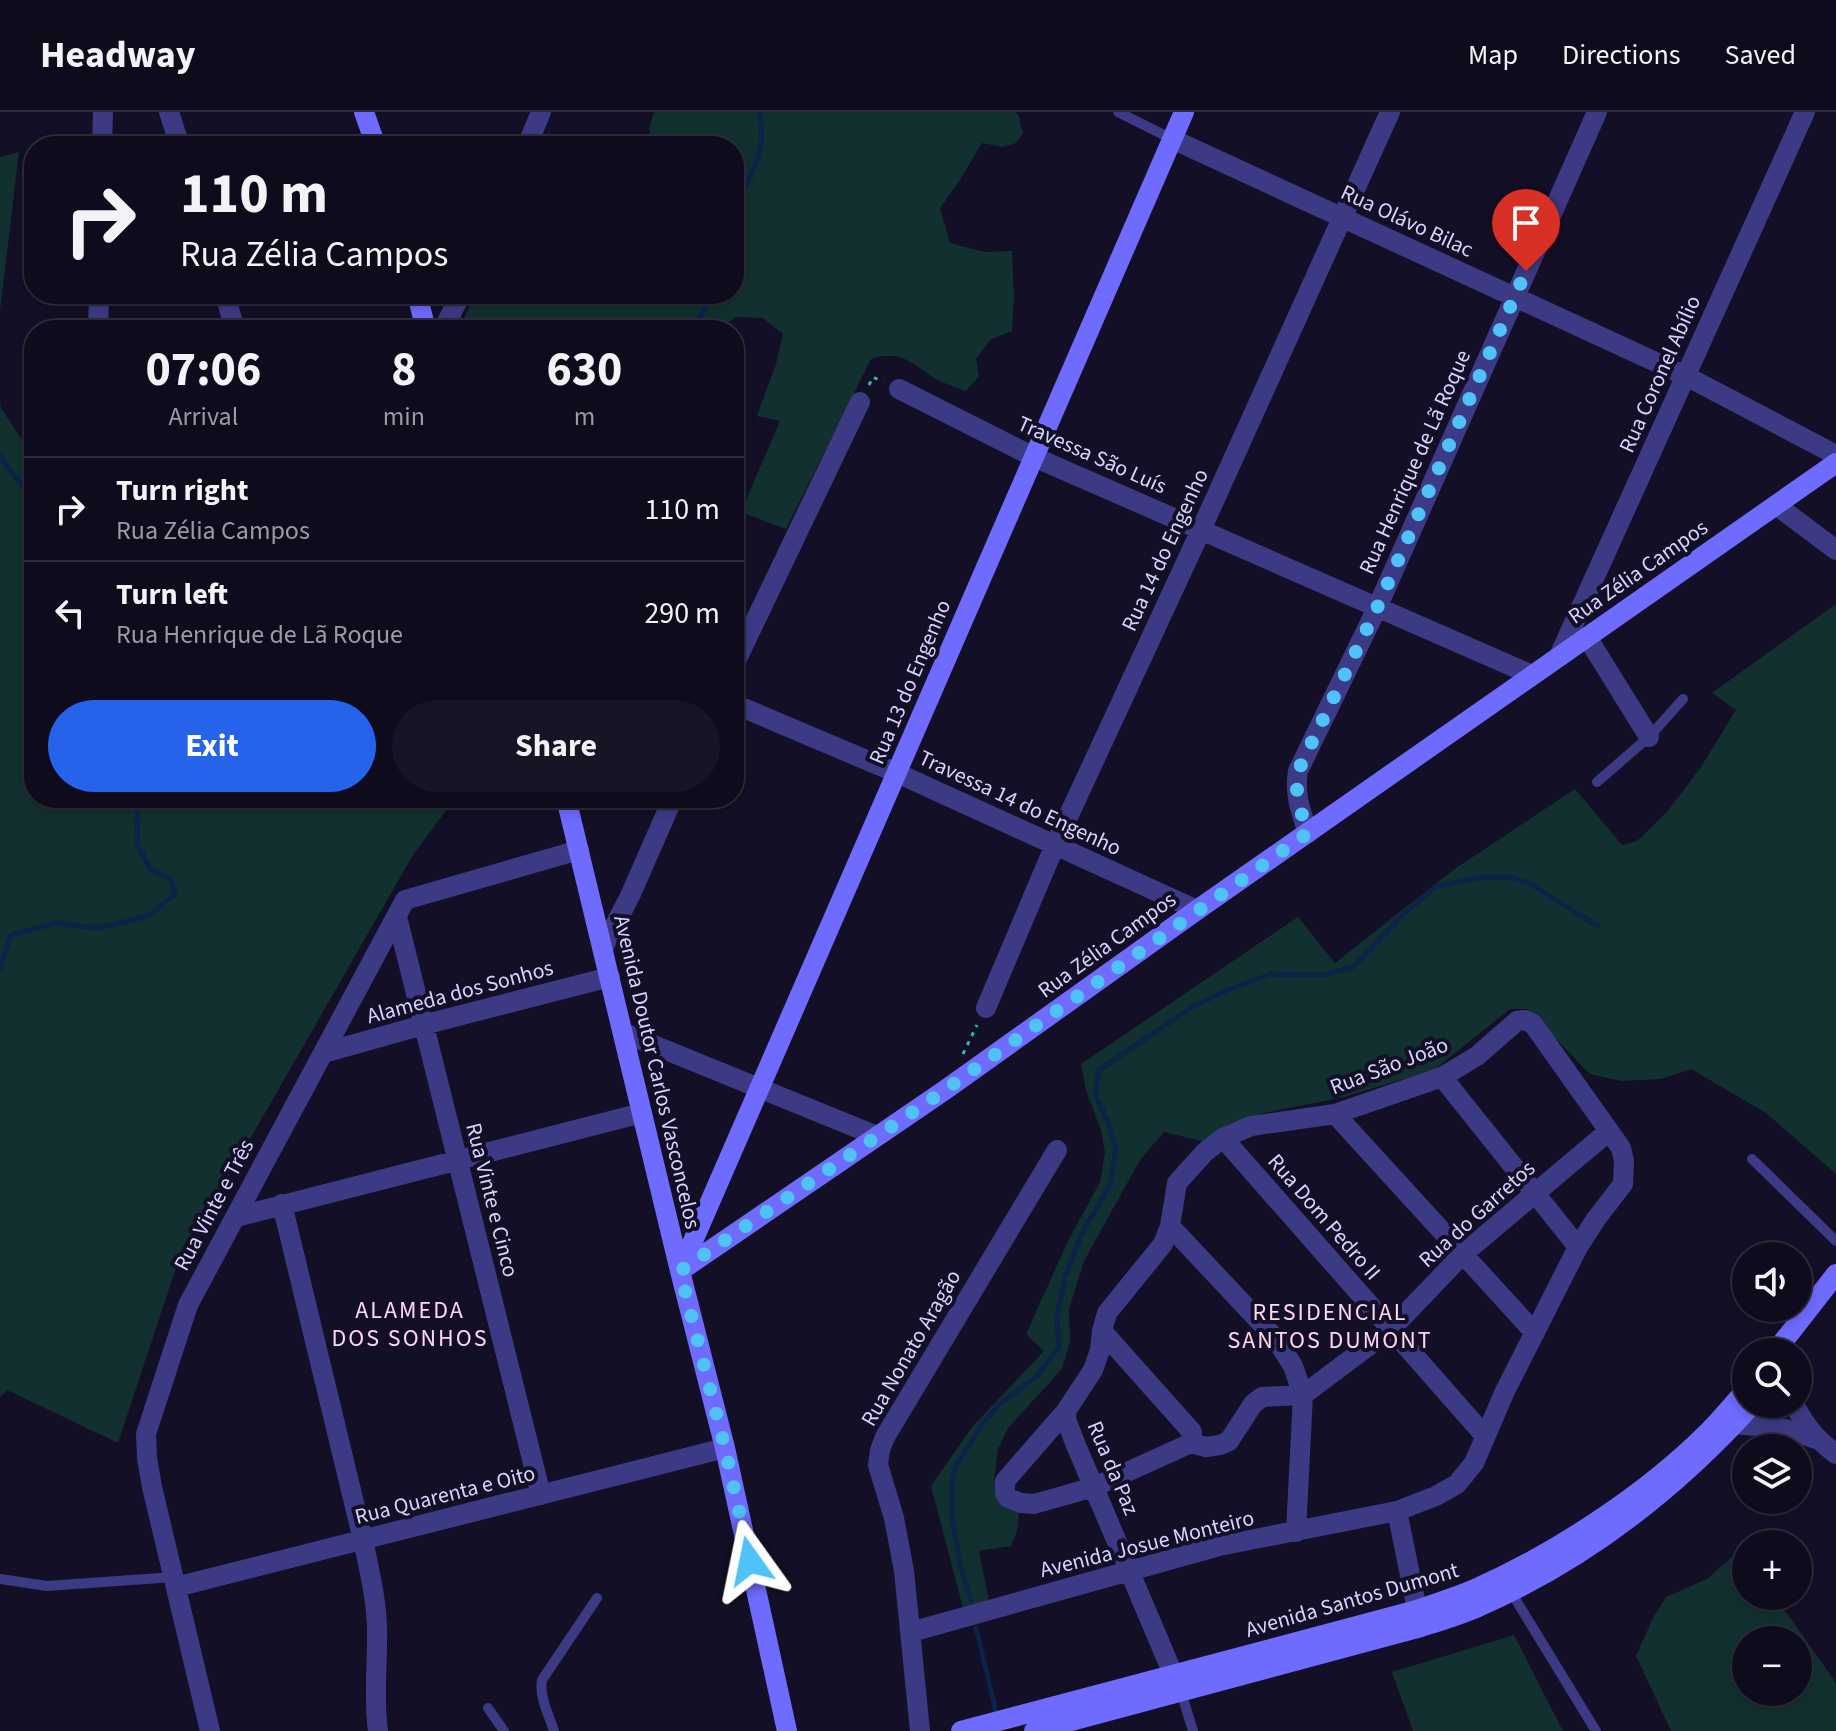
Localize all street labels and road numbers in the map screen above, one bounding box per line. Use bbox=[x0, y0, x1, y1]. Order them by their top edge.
street label: Rua Olávo Bilac bbox=[1335, 176, 1479, 266]
street label: Rua Coronel Abílio bbox=[1611, 290, 1709, 458]
street label: Rua Henrique de Lã Roque bbox=[1351, 345, 1479, 579]
street label: Travessa São Luís bbox=[1012, 408, 1172, 502]
street label: Rua 14 do Engenho bbox=[1113, 463, 1217, 637]
street label: Rua Zélia Campos bbox=[1562, 512, 1714, 632]
street label: Rua 13 do Engenho bbox=[861, 595, 959, 769]
street label: Travessa 14 do Engenho bbox=[914, 742, 1126, 864]
street label: Rua Zélia Campos bbox=[1031, 884, 1183, 1006]
street label: Avenida Doutor Carlos Vasconcelos bbox=[605, 912, 709, 1232]
street label: Alameda dos Sonhos bbox=[363, 952, 557, 1032]
street label: Rua São João bbox=[1325, 1029, 1453, 1103]
street label: Rua Vinte e Cinco bbox=[457, 1119, 527, 1281]
street label: Rua Vinte e Três bbox=[166, 1134, 262, 1276]
street label: Rua Dom Pedro II bbox=[1260, 1147, 1388, 1287]
street label: Rua do Garretos bbox=[1412, 1153, 1542, 1275]
street label: Rua Nonato Aragão bbox=[853, 1264, 969, 1432]
street label: Rua da Paz bbox=[1079, 1416, 1147, 1520]
street label: Rua Quarenta e Oito bbox=[351, 1457, 539, 1533]
street label: Avenida Josue Monteiro bbox=[1037, 1502, 1257, 1586]
street label: Avenida Santos Dumont bbox=[1242, 1554, 1463, 1646]

